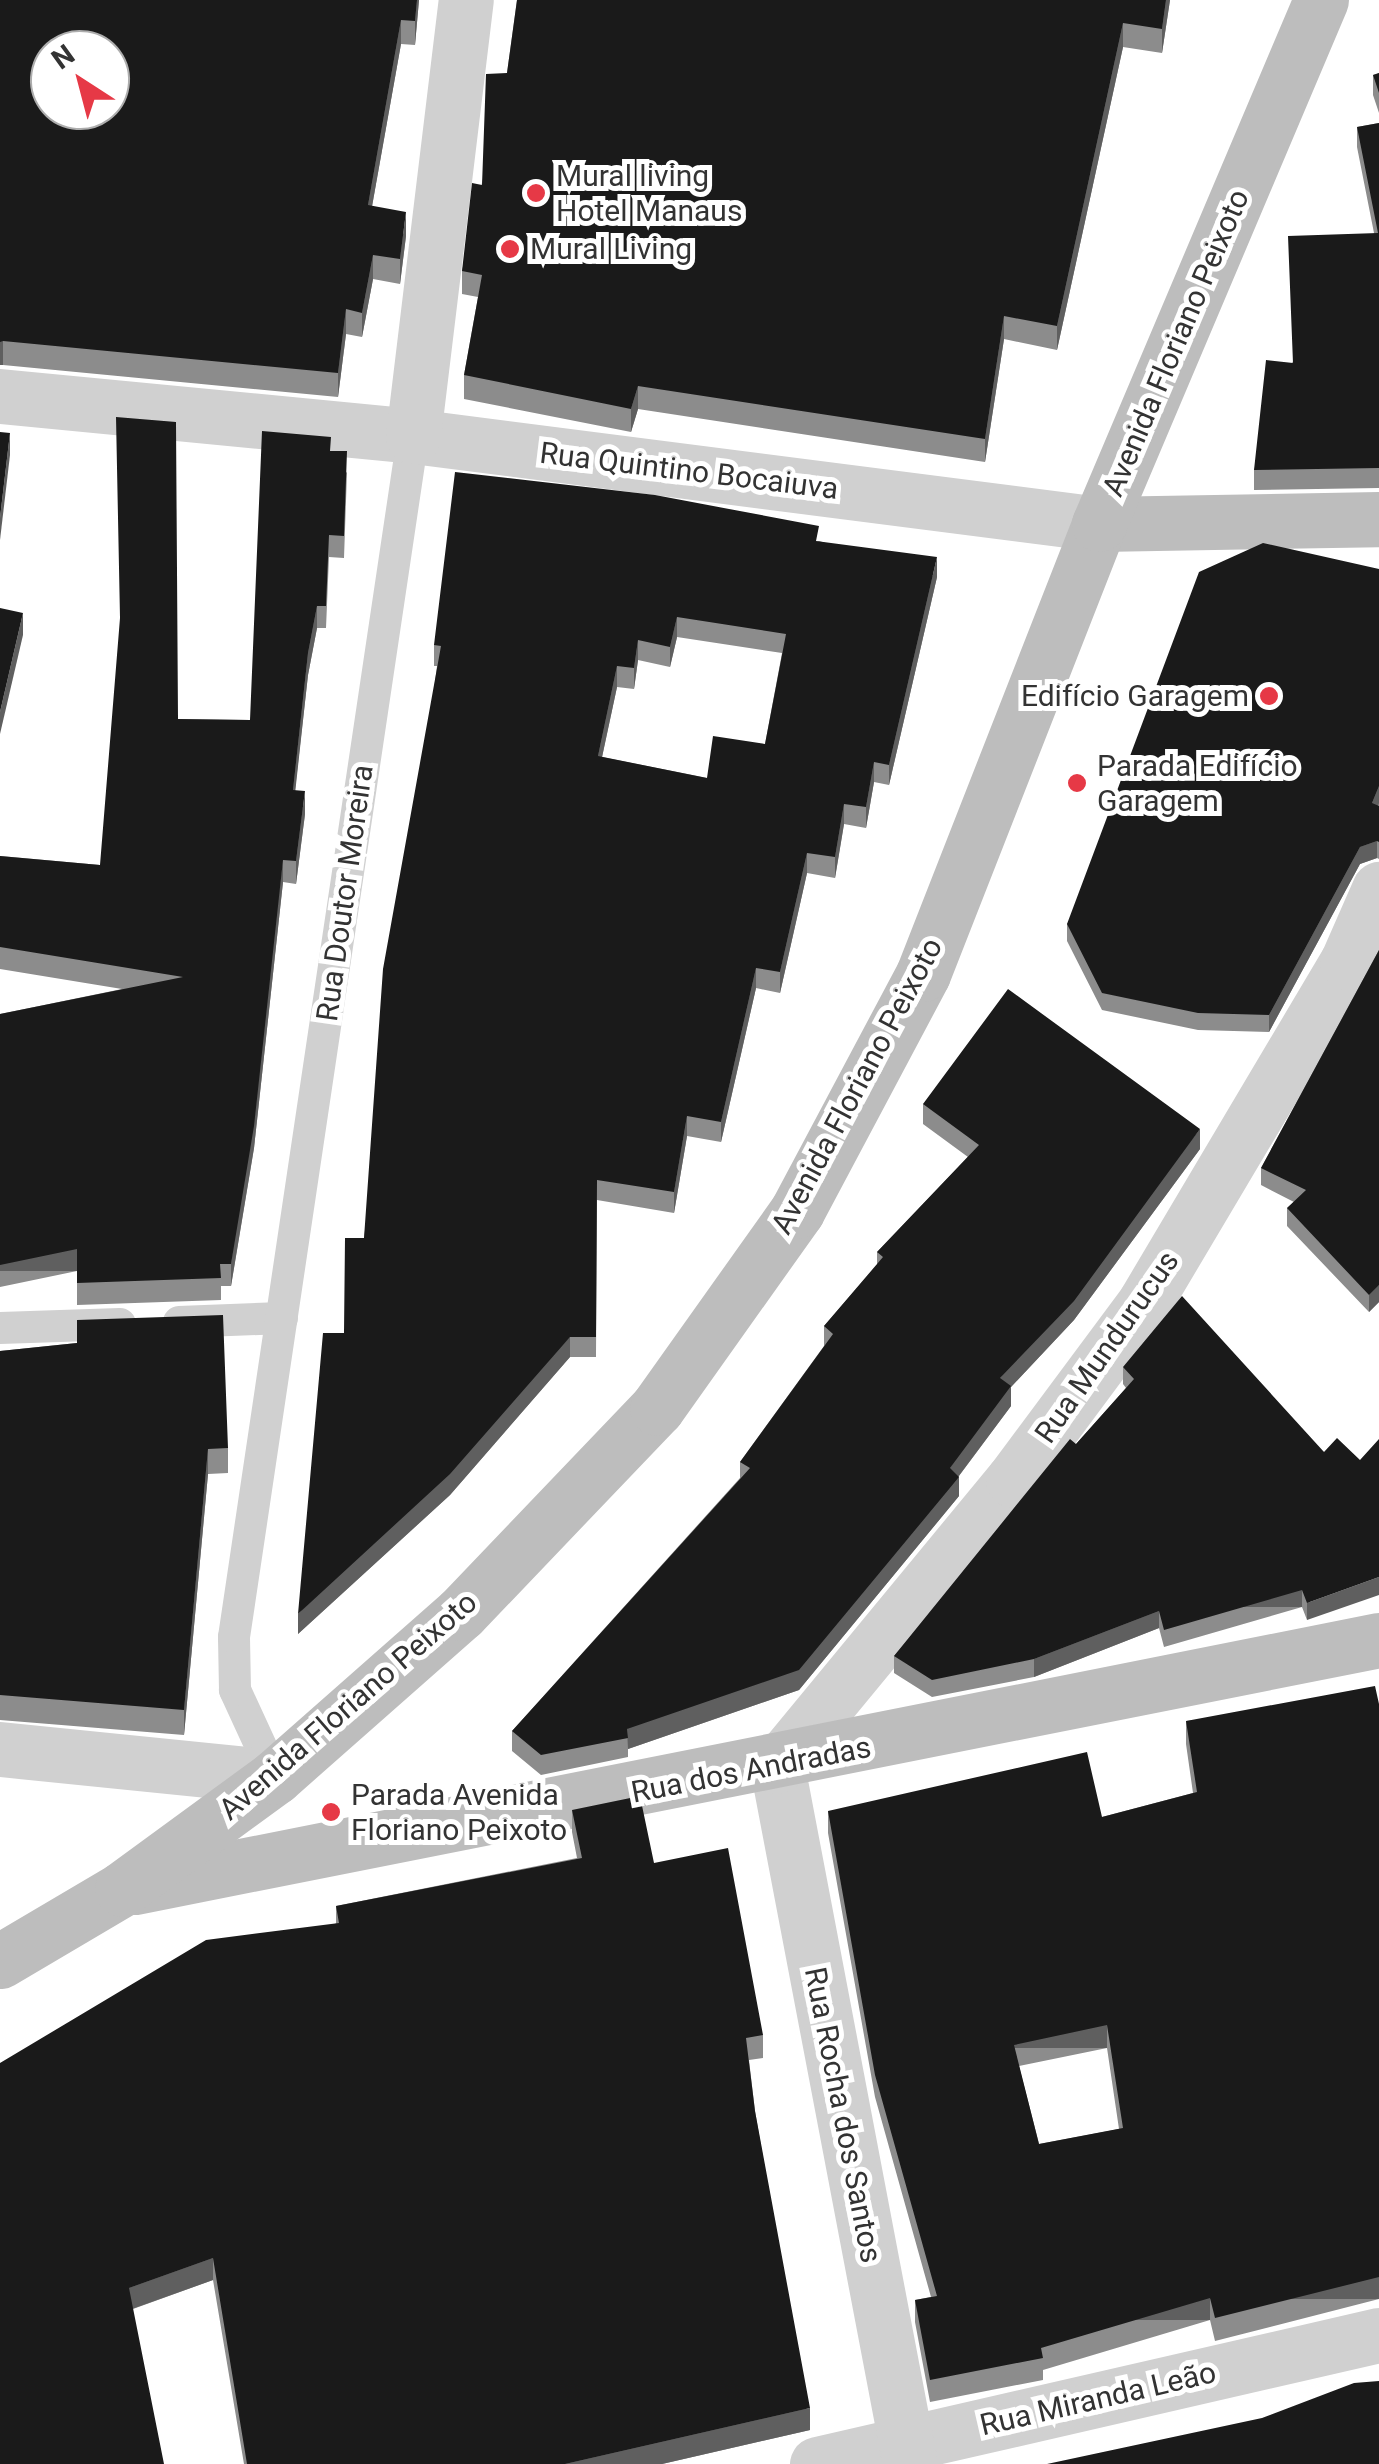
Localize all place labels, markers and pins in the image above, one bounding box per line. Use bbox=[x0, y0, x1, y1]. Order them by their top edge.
place label: Mural living Hotel Manaus bbox=[556, 158, 742, 228]
marker: Mural living Hotel Manaus bbox=[525, 182, 547, 204]
place label: Mural Living bbox=[530, 231, 692, 267]
marker: Mural Living bbox=[499, 238, 521, 260]
place label: Edifício Garagem bbox=[1021, 678, 1249, 714]
marker: Edifício Garagem bbox=[1258, 685, 1280, 707]
place label: Parada Edifício Garagem bbox=[1097, 748, 1298, 818]
marker: Parada Edifício Garagem bbox=[1066, 772, 1088, 794]
place label: Parada Avenida Floriano Peixoto bbox=[351, 1777, 567, 1848]
marker: Parada Avenida Floriano Peixoto bbox=[320, 1801, 342, 1823]

